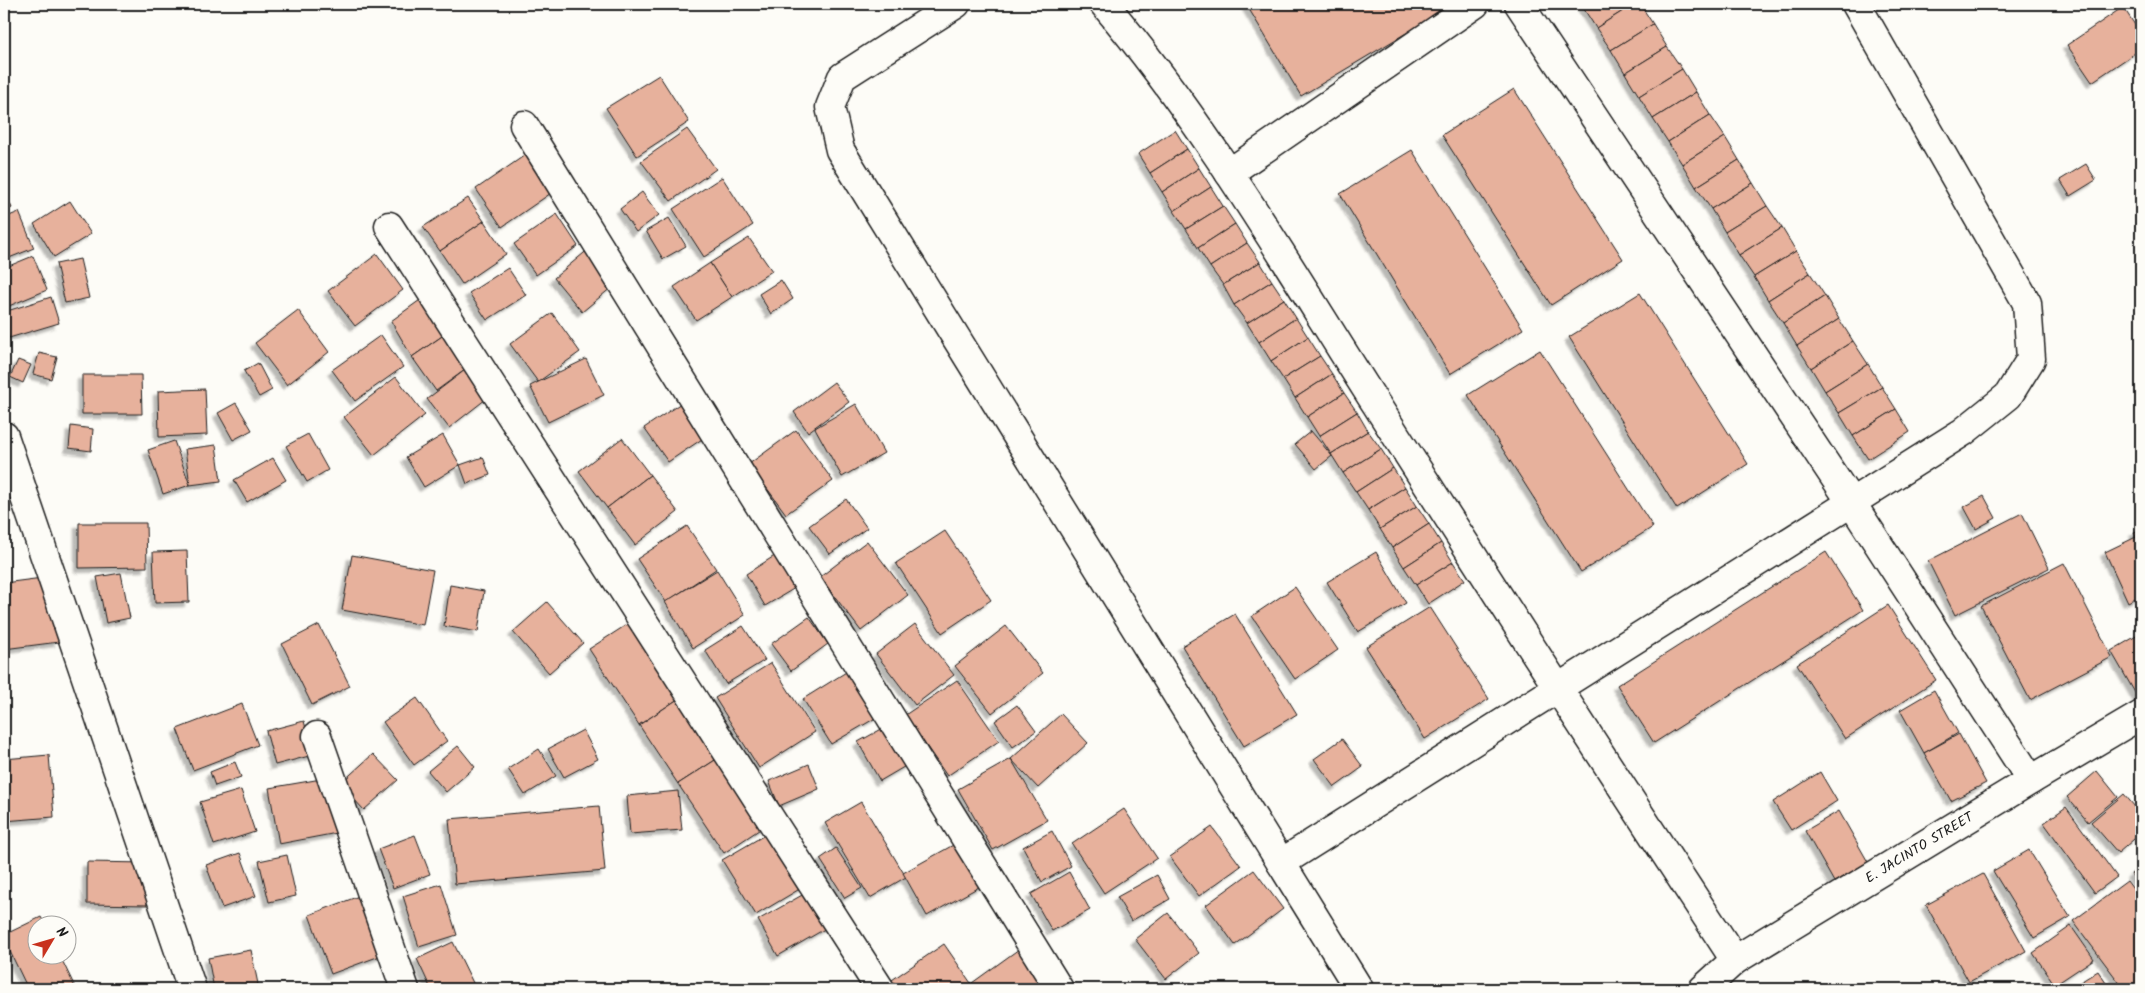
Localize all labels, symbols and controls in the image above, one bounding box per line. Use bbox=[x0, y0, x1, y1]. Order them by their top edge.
street label: E. JACINTO STREET bbox=[1861, 806, 1979, 889]
north arrow bbox=[28, 916, 78, 966]
text: N bbox=[50, 922, 73, 943]

